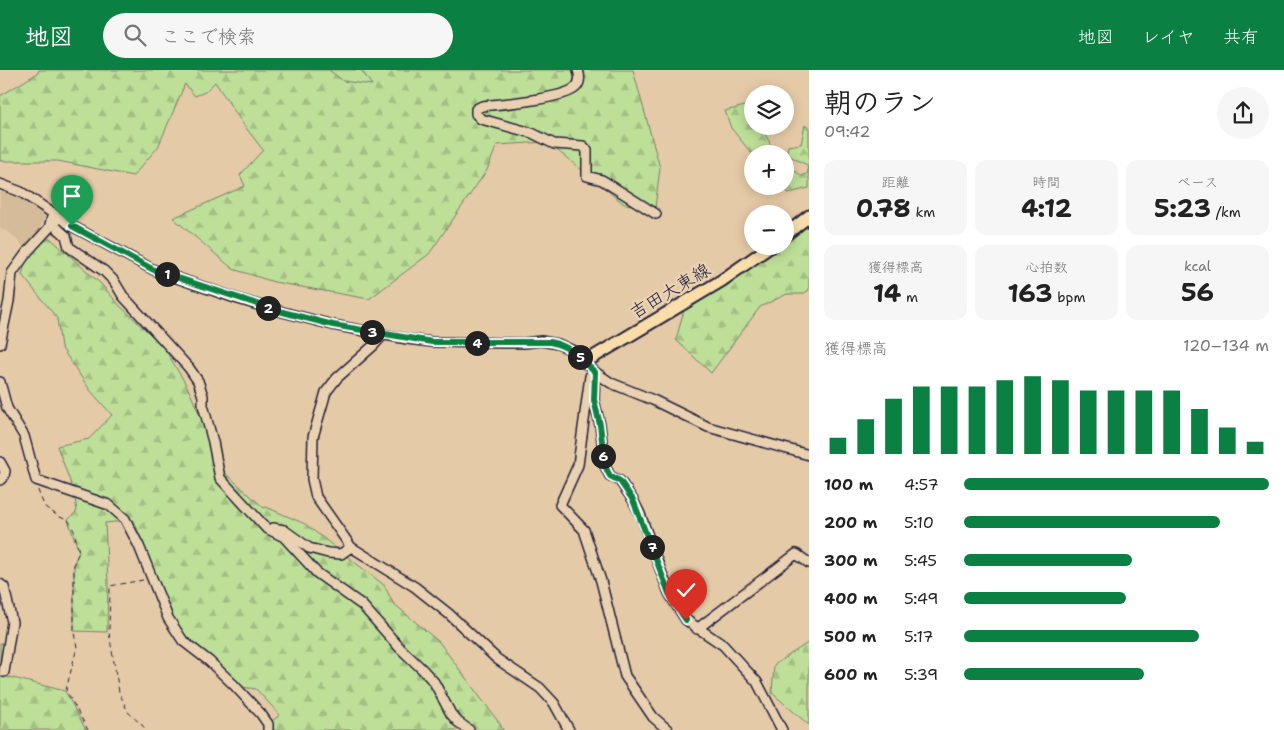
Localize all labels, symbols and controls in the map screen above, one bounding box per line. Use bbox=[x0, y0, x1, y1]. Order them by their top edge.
search box bbox=[103, 13, 453, 58]
text: 地図 bbox=[25, 21, 73, 53]
icon: search bbox=[121, 21, 149, 49]
text: ここで検索 bbox=[161, 24, 256, 49]
text: 地図 bbox=[1078, 25, 1114, 49]
text: レイヤ bbox=[1142, 25, 1195, 49]
text: 共有 bbox=[1223, 25, 1259, 49]
text: 朝のラン bbox=[824, 83, 936, 121]
map controls bbox=[744, 85, 794, 255]
button: layers bbox=[744, 85, 794, 135]
button: share bbox=[1217, 87, 1269, 139]
text: 09:42 bbox=[824, 121, 870, 142]
button: + bbox=[744, 145, 794, 195]
text: 距離 bbox=[882, 173, 910, 191]
text: 時間 bbox=[1033, 173, 1061, 191]
text: ペース bbox=[1177, 173, 1218, 191]
pin bbox=[51, 175, 93, 226]
icon: arrive bbox=[58, 182, 86, 210]
text: 0.78 bbox=[856, 191, 911, 225]
text: 4:12 bbox=[1021, 191, 1072, 225]
text: 5:23 bbox=[1154, 191, 1211, 225]
text: km bbox=[911, 203, 935, 221]
text: /km bbox=[1211, 203, 1241, 221]
button: − bbox=[744, 205, 794, 255]
text: kcal bbox=[1184, 257, 1211, 275]
street label: 吉田大東線 bbox=[625, 258, 715, 324]
text: 獲得標高 bbox=[868, 258, 924, 276]
text: 心拍数 bbox=[1026, 258, 1068, 276]
pin: 1 bbox=[154, 262, 180, 286]
text: 1 bbox=[164, 265, 171, 283]
text: 56 bbox=[1181, 275, 1214, 309]
text: 14 bbox=[873, 276, 901, 310]
text: 163 bbox=[1008, 276, 1053, 310]
text: m bbox=[901, 288, 918, 306]
text: bpm bbox=[1053, 288, 1085, 306]
pin: 2 bbox=[256, 296, 280, 320]
text: 2 bbox=[264, 299, 273, 317]
pin: 3 bbox=[360, 320, 384, 344]
text: 3 bbox=[368, 323, 377, 341]
pin: 4 bbox=[464, 330, 490, 356]
text: 4 bbox=[473, 334, 482, 352]
text: 120–134 m bbox=[1183, 335, 1269, 356]
text: 獲得標高 bbox=[824, 338, 888, 359]
pin: 5 bbox=[568, 344, 592, 370]
text: 5 bbox=[576, 348, 585, 366]
pin: 6 bbox=[590, 444, 616, 468]
text: 6 bbox=[599, 447, 608, 465]
text: 100 m bbox=[824, 474, 873, 495]
text: 4:57 bbox=[904, 474, 939, 495]
text: 200 m bbox=[824, 512, 877, 533]
text: 5:10 bbox=[904, 512, 934, 533]
pin: 7 bbox=[640, 534, 664, 560]
text: 7 bbox=[648, 538, 657, 556]
text: 300 m bbox=[824, 550, 878, 571]
text: 5:45 bbox=[904, 550, 937, 571]
pin bbox=[665, 569, 707, 620]
icon: check bbox=[672, 576, 700, 604]
text: 400 m bbox=[824, 588, 878, 609]
text: 5:49 bbox=[904, 588, 938, 609]
text: 500 m bbox=[824, 626, 876, 647]
text: 5:17 bbox=[904, 626, 934, 647]
text: 600 m bbox=[824, 664, 878, 685]
text: 5:39 bbox=[904, 664, 938, 685]

